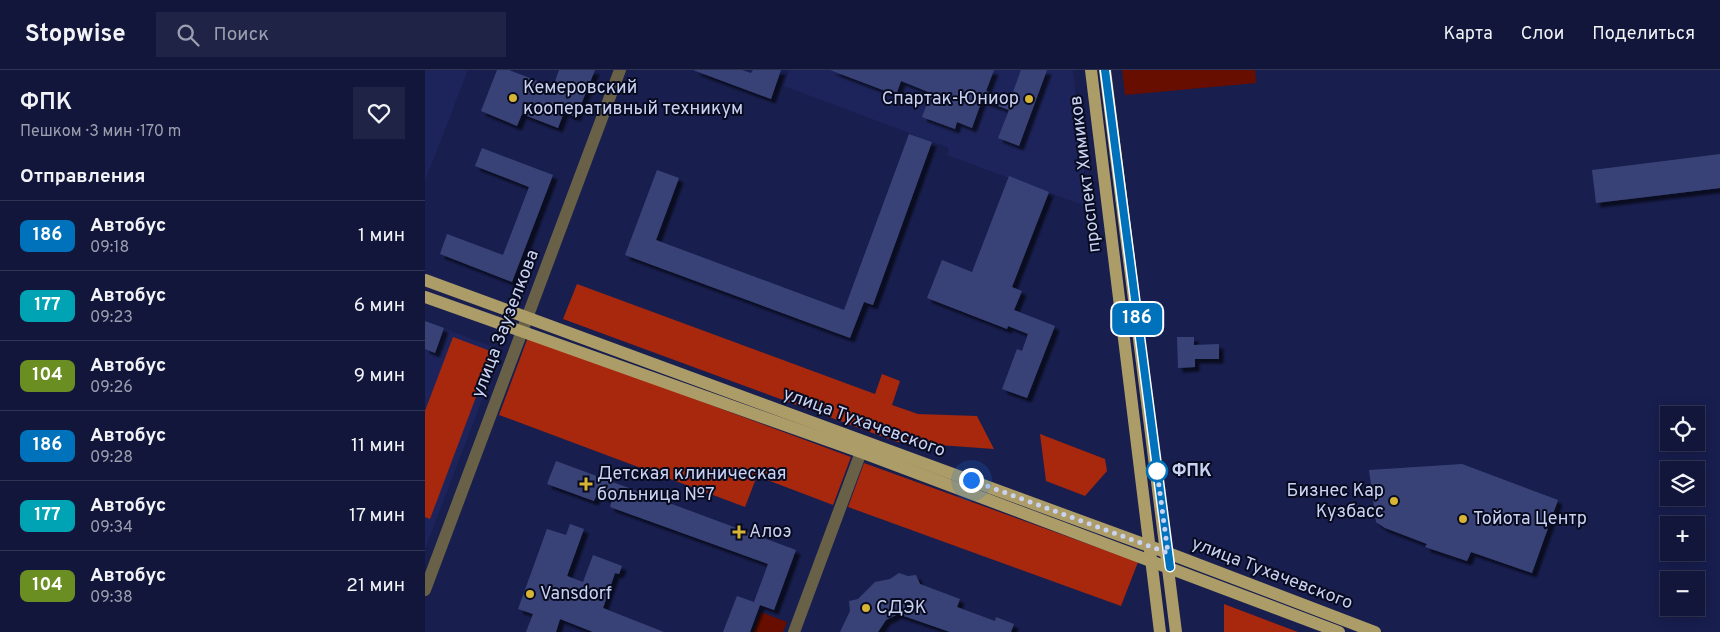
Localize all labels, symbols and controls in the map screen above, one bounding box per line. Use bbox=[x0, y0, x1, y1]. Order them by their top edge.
search box bbox=[156, 12, 506, 57]
text: Stopwise bbox=[25, 20, 126, 50]
icon: search bbox=[174, 21, 202, 49]
text: Поиск bbox=[214, 23, 269, 47]
text: Карта bbox=[1443, 23, 1493, 46]
text: Слои bbox=[1521, 23, 1564, 46]
text: Поделиться bbox=[1592, 23, 1695, 46]
place label: Кемеровский кооперативный техникум bbox=[523, 77, 743, 121]
button: heart bbox=[353, 87, 405, 139]
text: ФПК bbox=[20, 88, 72, 118]
place label: Спартак-Юниор bbox=[882, 88, 1019, 111]
marker: Кемеровский кооперативный техникум bbox=[507, 92, 519, 104]
marker: Спартак-Юниор bbox=[1023, 93, 1035, 105]
street label: проспект Химиков bbox=[1065, 94, 1107, 254]
text: Пешком · 3 мин · 170 m bbox=[20, 122, 181, 142]
text: Отправления bbox=[20, 165, 146, 189]
text: Автобус bbox=[90, 214, 166, 238]
text: 186 bbox=[33, 224, 62, 247]
text: 1 мин bbox=[358, 224, 405, 248]
text: 09:18 bbox=[90, 238, 129, 258]
street label: улица Заузелкова bbox=[467, 247, 545, 401]
text: Автобус bbox=[90, 284, 166, 308]
text: 177 bbox=[34, 294, 61, 317]
text: 6 мин bbox=[354, 294, 405, 318]
line badge: 186 bbox=[1108, 303, 1166, 335]
text: 186 bbox=[1122, 307, 1152, 330]
text: 09:23 bbox=[90, 308, 133, 328]
text: Автобус bbox=[90, 354, 166, 378]
text: 104 bbox=[32, 364, 63, 387]
text: 9 мин bbox=[354, 364, 405, 388]
text: 09:26 bbox=[90, 378, 133, 398]
street label: улица Тухачевского bbox=[780, 383, 948, 463]
map controls bbox=[1660, 406, 1705, 616]
button: locate bbox=[1660, 406, 1705, 451]
text: Автобус bbox=[90, 424, 166, 448]
text: 186 bbox=[33, 434, 62, 457]
text: 11 мин bbox=[351, 434, 405, 458]
text: 09:28 bbox=[90, 448, 133, 468]
marker: ФПК bbox=[1146, 460, 1168, 482]
place label: ФПК bbox=[1172, 460, 1212, 483]
button: layers bbox=[1660, 461, 1705, 506]
place label: Детская клиническая больница №7 bbox=[597, 463, 787, 507]
your location bbox=[959, 468, 984, 493]
marker: Детская клиническая больница №7 bbox=[579, 477, 593, 491]
place label: Бизнес Кар Кузбасс bbox=[1287, 480, 1384, 524]
text: Автобус bbox=[90, 494, 166, 518]
marker: Бизнес Кар Кузбасс bbox=[1388, 495, 1400, 507]
text: 177 bbox=[34, 504, 61, 527]
text: 17 мин bbox=[349, 504, 405, 528]
place label: Тойота Центр bbox=[1473, 508, 1587, 531]
marker: Тойота Центр bbox=[1457, 513, 1469, 525]
button: + bbox=[1660, 516, 1705, 561]
text: 09:34 bbox=[90, 518, 133, 538]
place label: Алоэ bbox=[749, 521, 791, 544]
marker: Алоэ bbox=[733, 526, 745, 538]
street label: улица Тухачевского bbox=[1188, 533, 1356, 615]
text: Автобус bbox=[90, 564, 166, 588]
button: − bbox=[1660, 571, 1705, 616]
text: 104 bbox=[32, 574, 63, 597]
text: 21 мин bbox=[346, 574, 405, 598]
place label: Vansdorf bbox=[540, 583, 612, 606]
text: 09:38 bbox=[90, 588, 133, 608]
marker: Vansdorf bbox=[524, 588, 536, 600]
place label: СДЭК bbox=[876, 597, 927, 620]
marker: СДЭК bbox=[860, 602, 872, 614]

